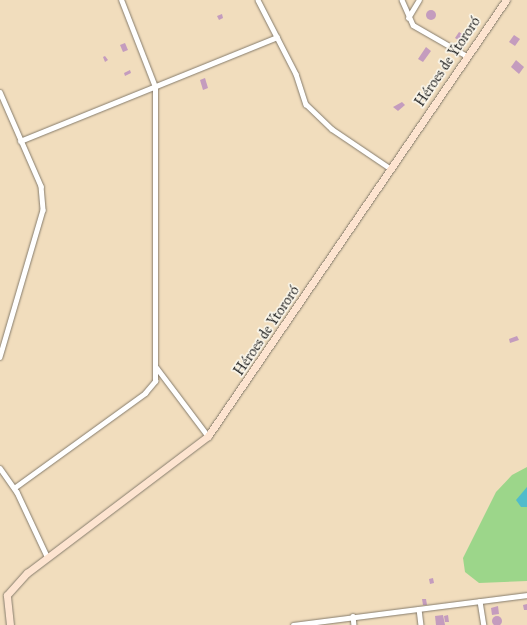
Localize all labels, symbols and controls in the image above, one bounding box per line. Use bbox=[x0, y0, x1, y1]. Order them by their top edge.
street label: Héroes de Ytororó bbox=[412, 14, 484, 110]
street label: Héroes de Ytororó bbox=[231, 283, 303, 379]

